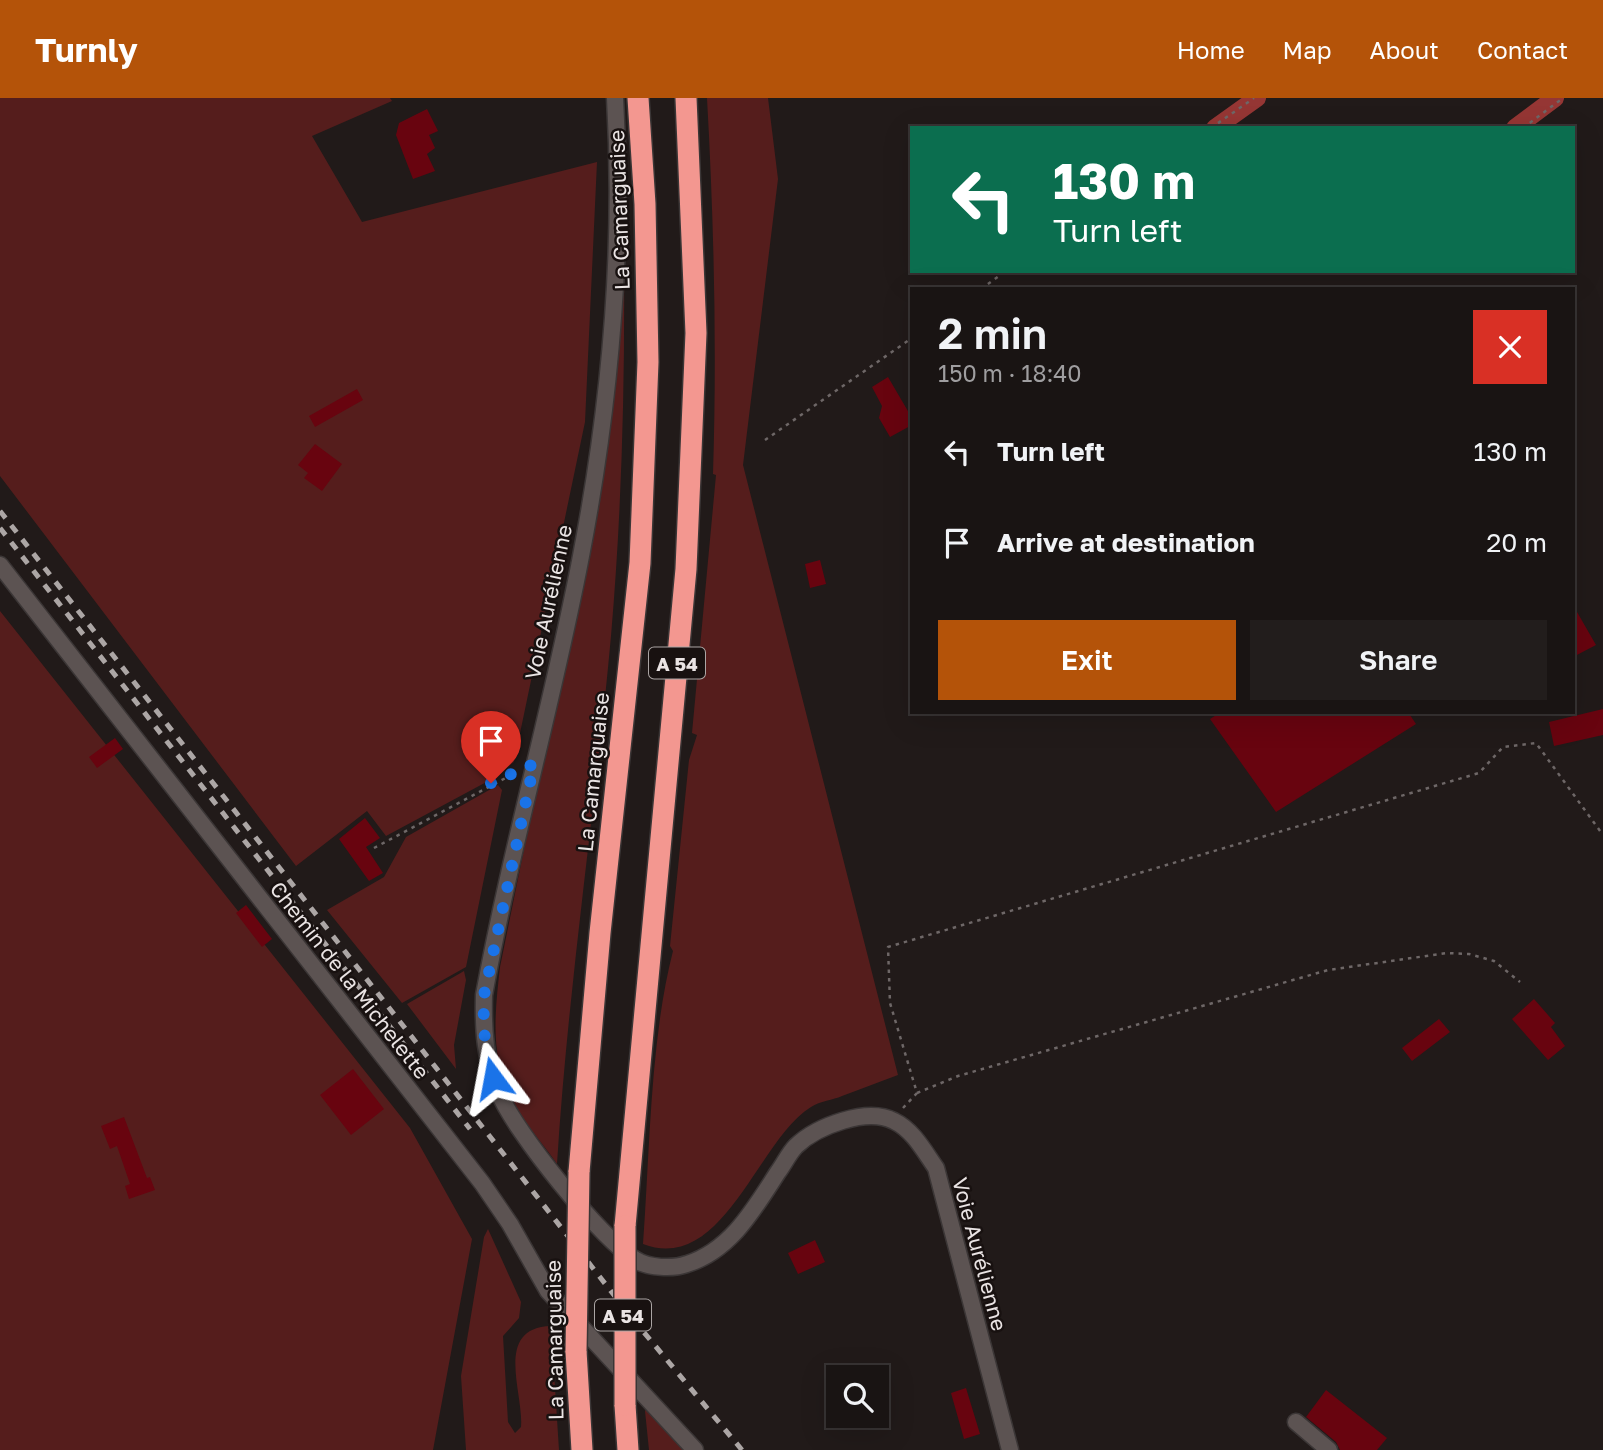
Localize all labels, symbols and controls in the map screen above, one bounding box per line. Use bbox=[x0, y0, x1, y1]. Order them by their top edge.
text: Turnly bbox=[35, 30, 138, 69]
text: Home bbox=[1177, 35, 1245, 64]
text: Map bbox=[1283, 35, 1332, 64]
text: About bbox=[1370, 35, 1439, 64]
text: Contact bbox=[1477, 35, 1568, 64]
street label: La Camarguaise bbox=[603, 129, 635, 291]
text: 130 m bbox=[1053, 151, 1195, 210]
icon: left bbox=[938, 154, 1029, 245]
text: Turn left bbox=[1053, 211, 1182, 249]
text: 2 min bbox=[938, 308, 1047, 358]
button: close bbox=[1473, 310, 1547, 384]
text: 150 m · 18:40 bbox=[938, 359, 1082, 387]
icon: left bbox=[938, 433, 976, 471]
text: Turn left bbox=[997, 436, 1105, 467]
text: 130 m bbox=[1474, 436, 1547, 467]
street label: Voie Aurélienne bbox=[519, 522, 577, 682]
icon: arrive bbox=[938, 524, 976, 562]
text: Arrive at destination bbox=[997, 527, 1255, 558]
text: 20 m bbox=[1486, 527, 1547, 558]
button: Exit bbox=[938, 620, 1236, 700]
button: Share bbox=[1250, 620, 1547, 700]
road number: A 54 bbox=[649, 648, 705, 678]
street label: La Camarguaise bbox=[572, 691, 614, 853]
pin bbox=[461, 711, 521, 783]
icon: arrive bbox=[472, 722, 510, 760]
street label: Chemin de la Michelette bbox=[265, 876, 435, 1084]
position arrow bbox=[456, 1041, 530, 1115]
street label: Voie Aurélienne bbox=[947, 1175, 1013, 1333]
street label: La Camarguaise bbox=[540, 1260, 568, 1420]
road number: A 54 bbox=[595, 1300, 651, 1330]
map controls bbox=[826, 1365, 889, 1428]
button: search bbox=[826, 1365, 889, 1428]

